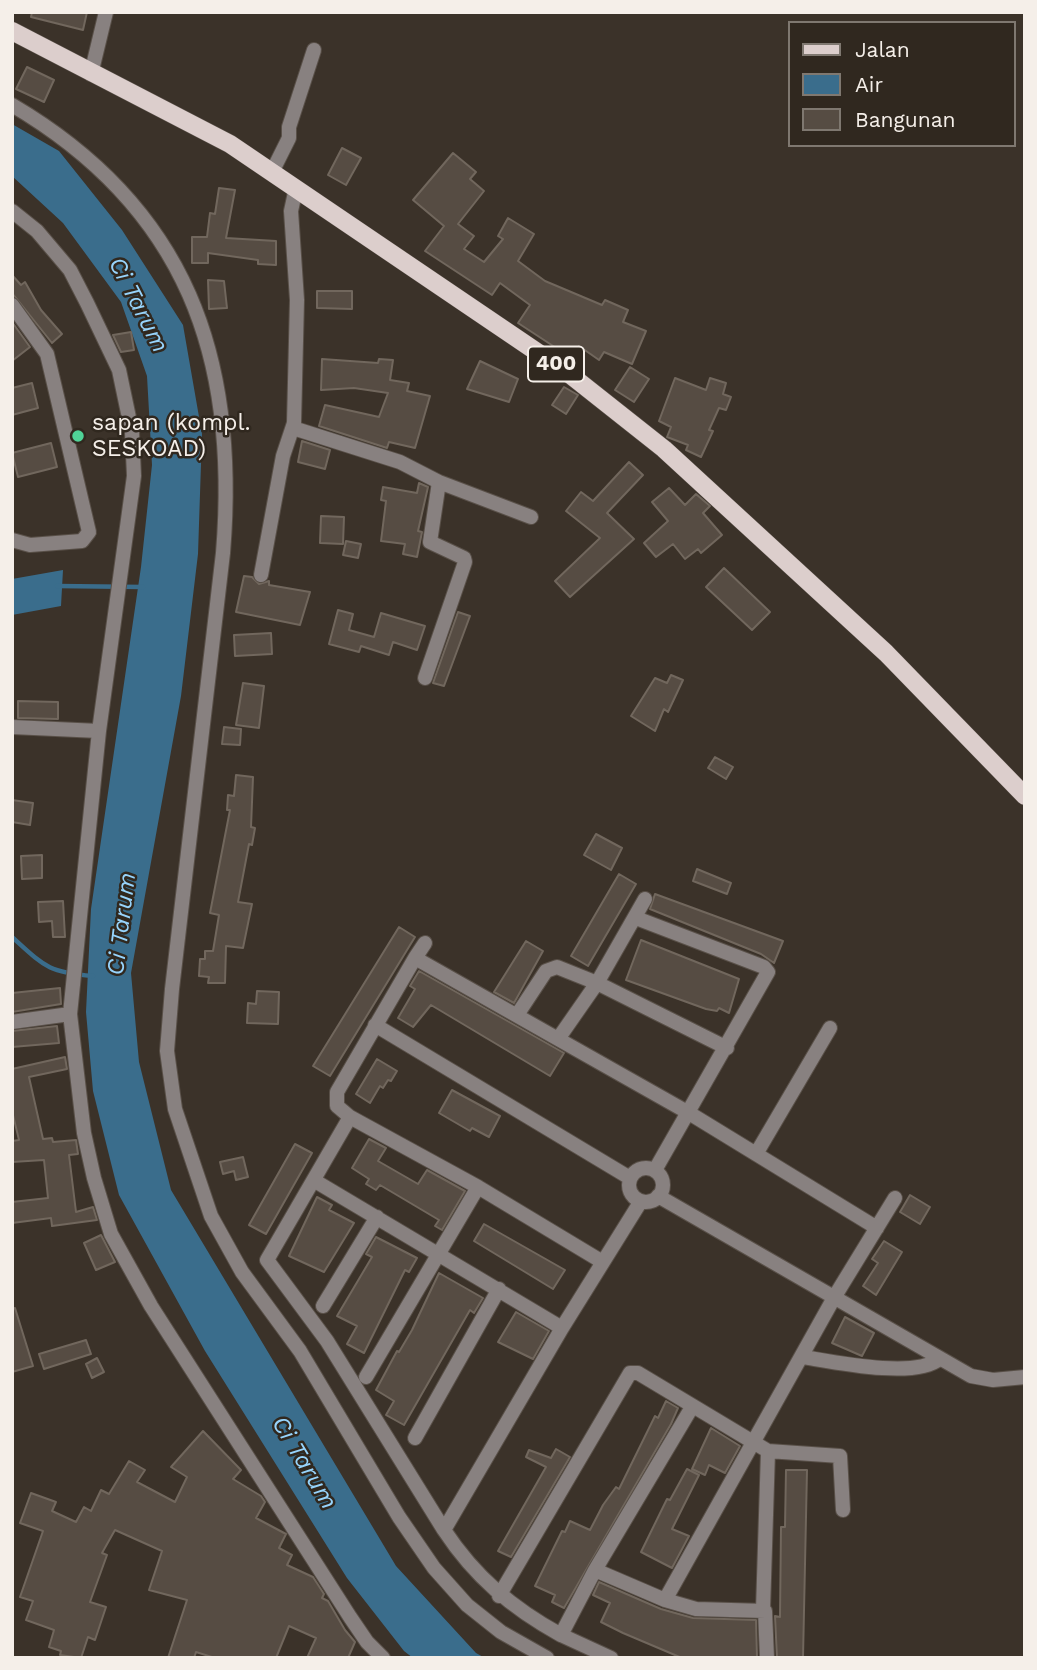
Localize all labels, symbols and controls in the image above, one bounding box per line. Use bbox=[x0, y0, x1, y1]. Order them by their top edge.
legend bbox=[788, 21, 1016, 147]
text: Jalan bbox=[855, 37, 910, 62]
text: Air bbox=[855, 72, 883, 97]
text: Bangunan bbox=[855, 107, 956, 132]
water label: Ci Tarum bbox=[102, 252, 174, 358]
road number: 400 bbox=[528, 346, 584, 382]
place label: sapan (kompl. SESKOAD) bbox=[92, 409, 251, 463]
marker: sapan (kompl. SESKOAD) bbox=[70, 428, 86, 444]
water label: Ci Tarum bbox=[101, 871, 143, 977]
water label: Ci Tarum bbox=[265, 1411, 343, 1515]

